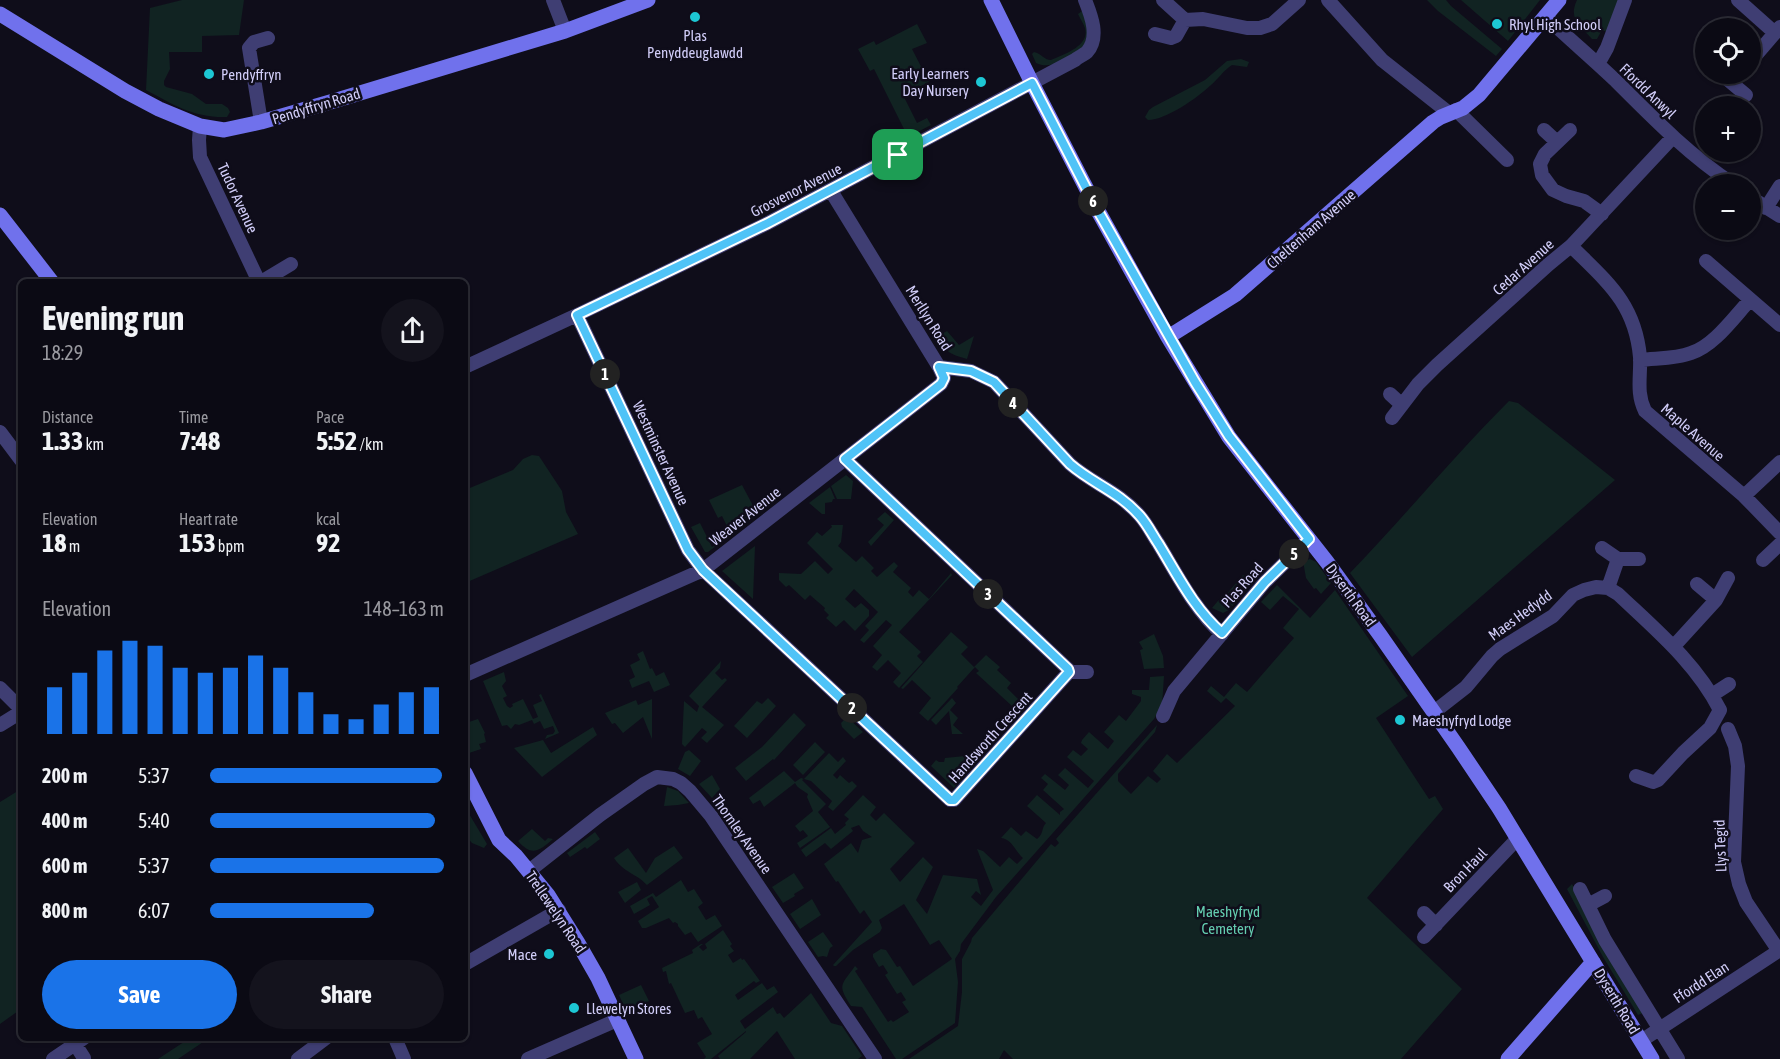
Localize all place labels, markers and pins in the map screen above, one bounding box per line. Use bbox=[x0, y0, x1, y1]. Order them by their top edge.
marker: Plas Penyddeuglawdd bbox=[688, 10, 702, 24]
place label: Rhyl High School bbox=[1509, 16, 1601, 33]
marker: Rhyl High School bbox=[1490, 17, 1504, 31]
place label: Plas Penyddeuglawdd bbox=[647, 27, 743, 61]
place label: Early Learners Day Nursery bbox=[891, 65, 969, 99]
place label: Pendyffryn bbox=[221, 66, 282, 83]
marker: Pendyffryn bbox=[202, 67, 216, 81]
marker: Early Learners Day Nursery bbox=[974, 75, 988, 89]
pin bbox=[872, 129, 923, 180]
pin: 6 bbox=[1078, 186, 1108, 216]
pin: 1 bbox=[590, 359, 620, 389]
pin: 4 bbox=[998, 388, 1028, 418]
pin: 5 bbox=[1279, 539, 1309, 569]
pin: 3 bbox=[973, 579, 1003, 609]
pin: 2 bbox=[837, 693, 867, 723]
place label: Maeshyfryd Lodge bbox=[1412, 712, 1511, 729]
marker: Maeshyfryd Lodge bbox=[1393, 713, 1407, 727]
place label: Mace bbox=[508, 946, 537, 963]
marker: Mace bbox=[542, 947, 556, 961]
place label: Llewelyn Stores bbox=[586, 1000, 671, 1017]
marker: Llewelyn Stores bbox=[567, 1001, 581, 1015]

